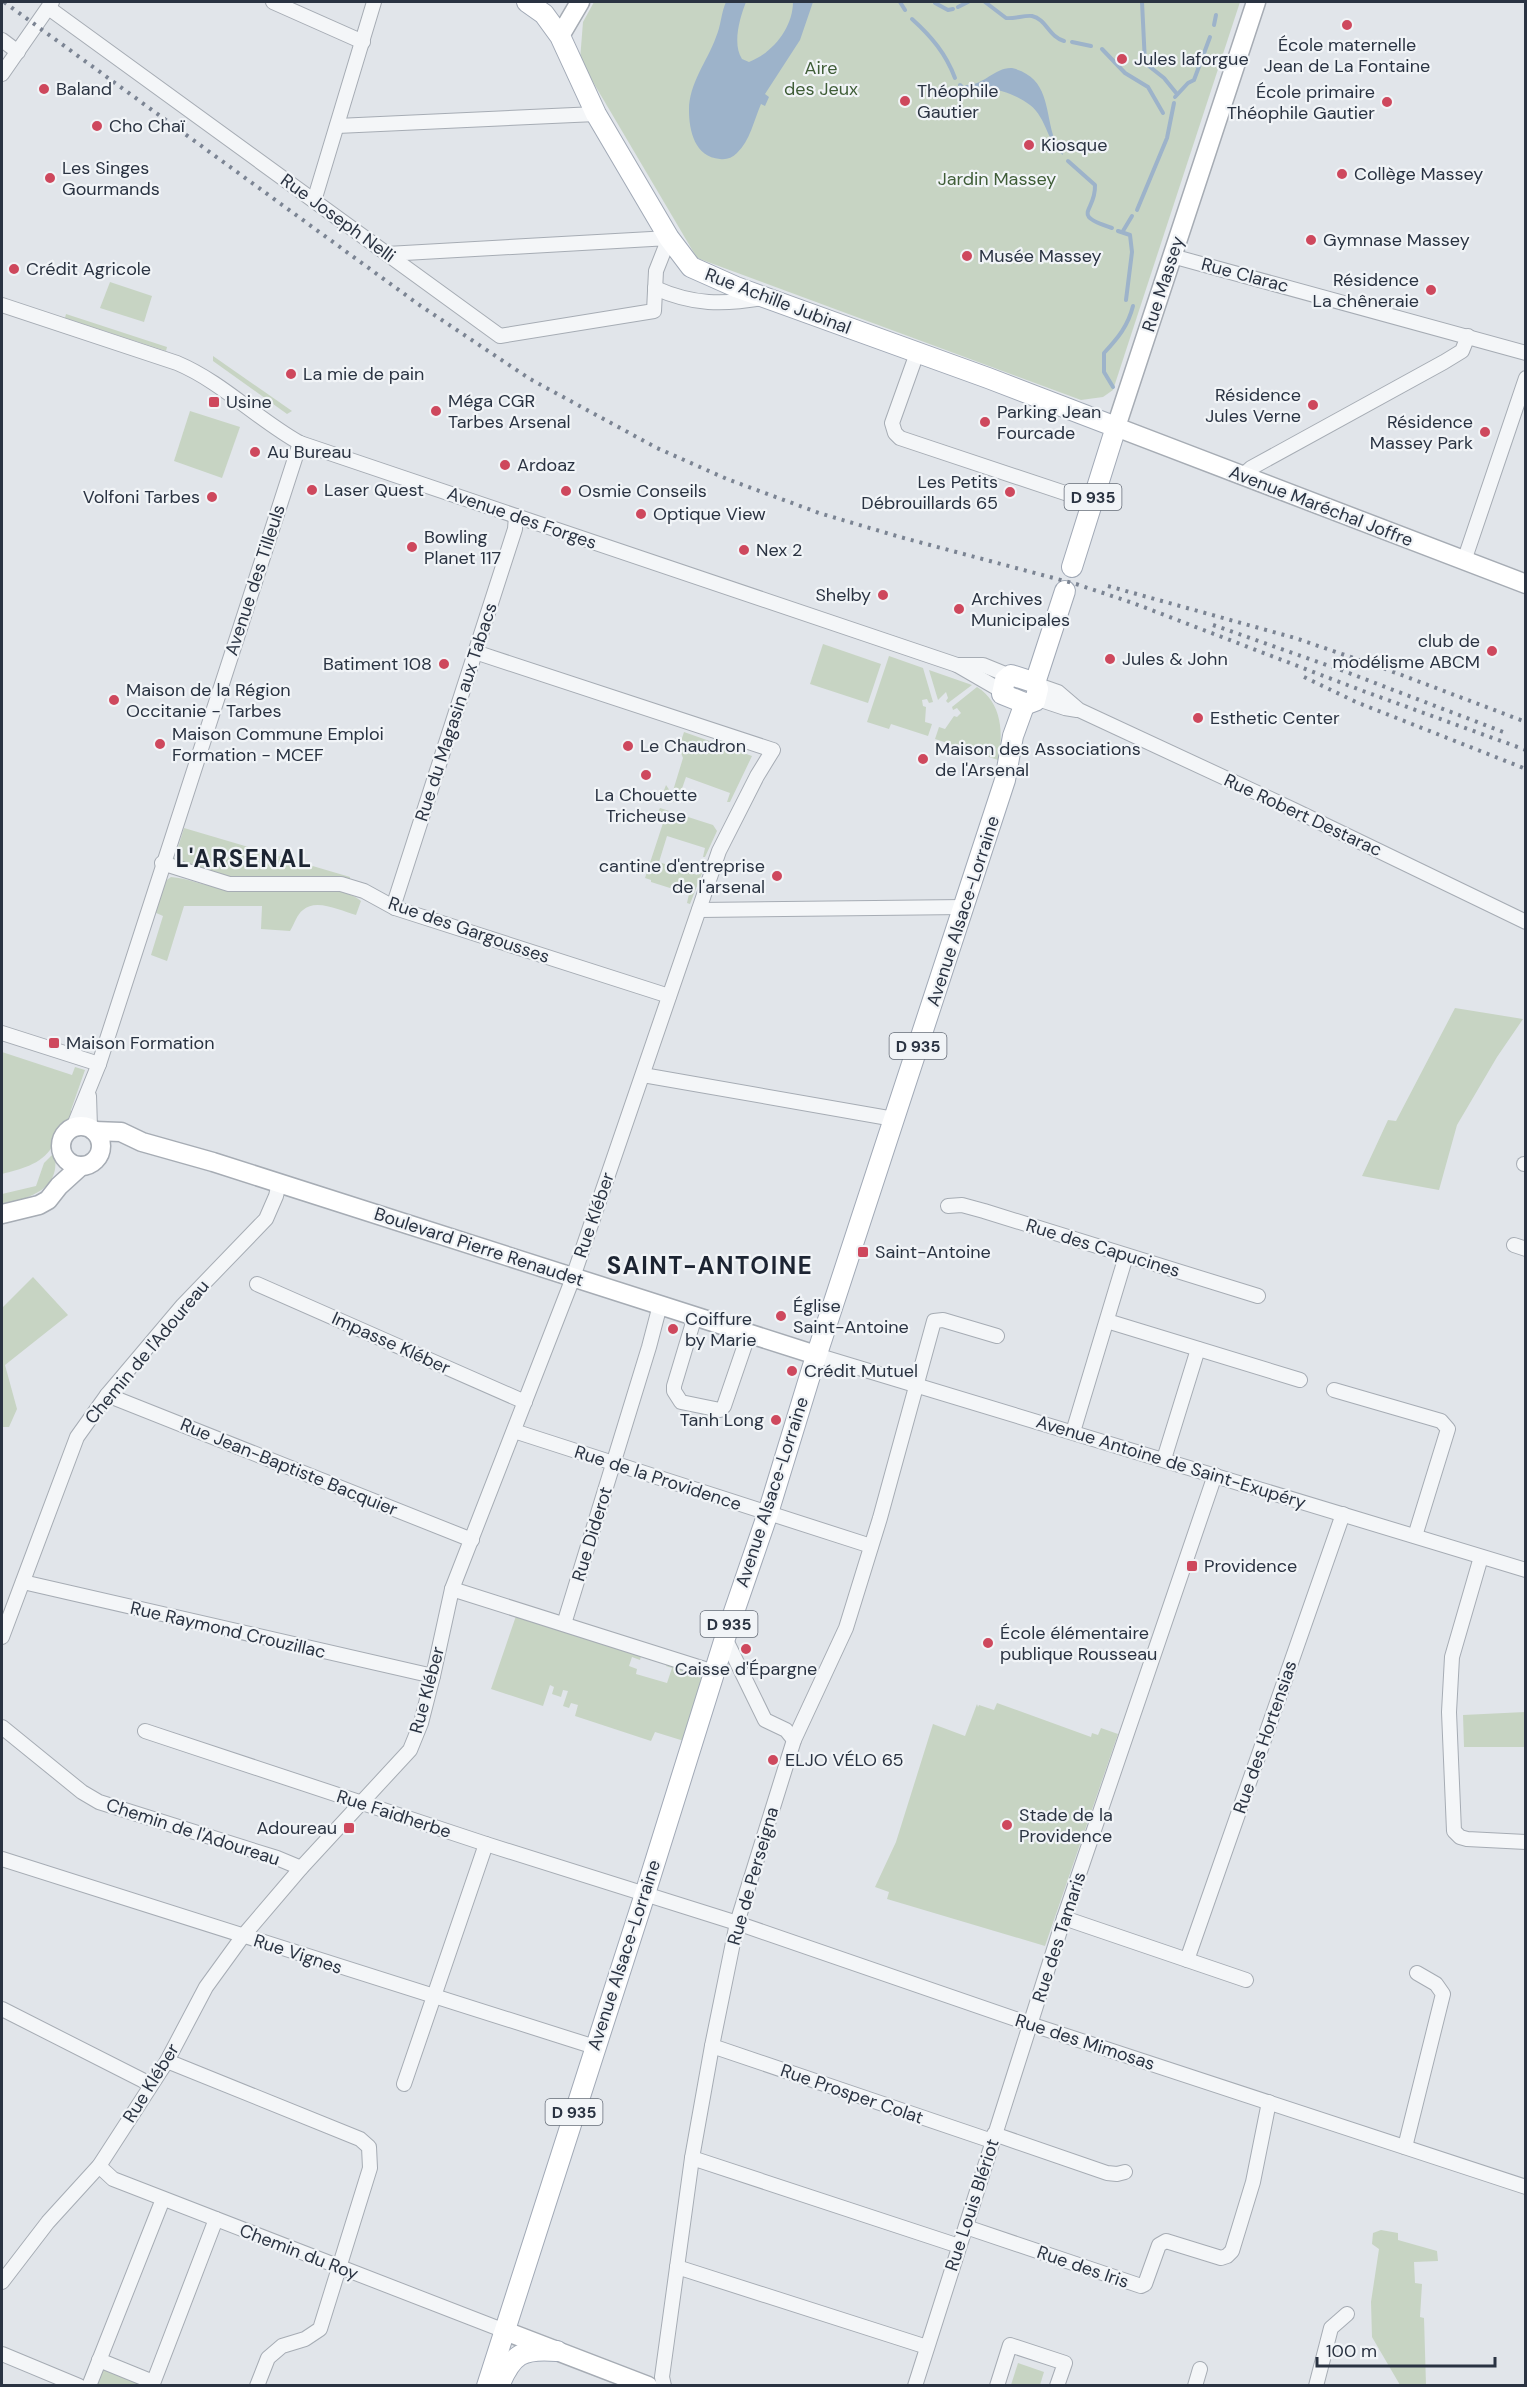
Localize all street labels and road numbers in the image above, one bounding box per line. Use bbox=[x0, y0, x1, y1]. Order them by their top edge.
street label: Rue Joseph Nelli bbox=[276, 168, 400, 268]
street label: Rue Massey bbox=[1136, 233, 1190, 335]
street label: Rue Clarac bbox=[1199, 252, 1291, 298]
street label: Rue Achille Jubinal bbox=[702, 262, 854, 340]
street label: Avenue Maréchal Joffre bbox=[1226, 460, 1416, 552]
street label: Avenue des Forges bbox=[444, 481, 600, 555]
road number: D 935 bbox=[1064, 484, 1122, 510]
street label: Avenue des Tilleuls bbox=[219, 501, 291, 659]
street label: Rue du Magasin aux Tabacs bbox=[409, 600, 503, 824]
street label: Rue Robert Destarac bbox=[1220, 768, 1386, 862]
street label: Avenue Alsace-Lorraine bbox=[921, 813, 1005, 1009]
street label: Rue des Gargousses bbox=[385, 891, 553, 969]
road number: D 935 bbox=[890, 1033, 946, 1059]
street label: Rue Kléber bbox=[568, 1169, 620, 1261]
street label: Boulevard Pierre Renaudet bbox=[371, 1202, 587, 1292]
street label: Rue des Capucines bbox=[1023, 1213, 1183, 1283]
street label: Chemin de l'Adoureau bbox=[79, 1275, 215, 1429]
street label: Impasse Kléber bbox=[328, 1306, 454, 1380]
street label: Avenue Alsace-Lorraine bbox=[730, 1394, 814, 1590]
street label: Avenue Antoine de Saint-Exupéry bbox=[1033, 1409, 1309, 1515]
street label: Rue Jean-Baptiste Bacquier bbox=[177, 1412, 401, 1522]
street label: Rue de la Providence bbox=[572, 1440, 744, 1516]
street label: Rue Diderot bbox=[566, 1484, 618, 1584]
street label: Rue Raymond Crouzillac bbox=[128, 1596, 328, 1664]
road number: D 935 bbox=[700, 1611, 758, 1637]
street label: Rue Kléber bbox=[404, 1644, 450, 1736]
street label: Rue des Hortensias bbox=[1228, 1657, 1302, 1817]
street label: Rue Faidherbe bbox=[334, 1784, 454, 1844]
street label: Chemin de l'Adoureau bbox=[103, 1793, 283, 1871]
street label: Rue de Perseigna bbox=[722, 1804, 784, 1948]
street label: Avenue Alsace-Lorraine bbox=[582, 1857, 666, 2053]
street label: Rue des Tamaris bbox=[1027, 1869, 1091, 2005]
street label: Rue Vignes bbox=[251, 1928, 345, 1980]
street label: Rue des Mimosas bbox=[1012, 2008, 1158, 2076]
street label: Rue Kléber bbox=[117, 2039, 185, 2127]
street label: Rue Prosper Colat bbox=[777, 2058, 927, 2130]
road number: D 935 bbox=[546, 2099, 602, 2125]
street label: Rue Louis Blériot bbox=[939, 2136, 1005, 2274]
street label: Chemin du Roy bbox=[236, 2218, 362, 2286]
street label: Rue des Iris bbox=[1034, 2240, 1132, 2294]

